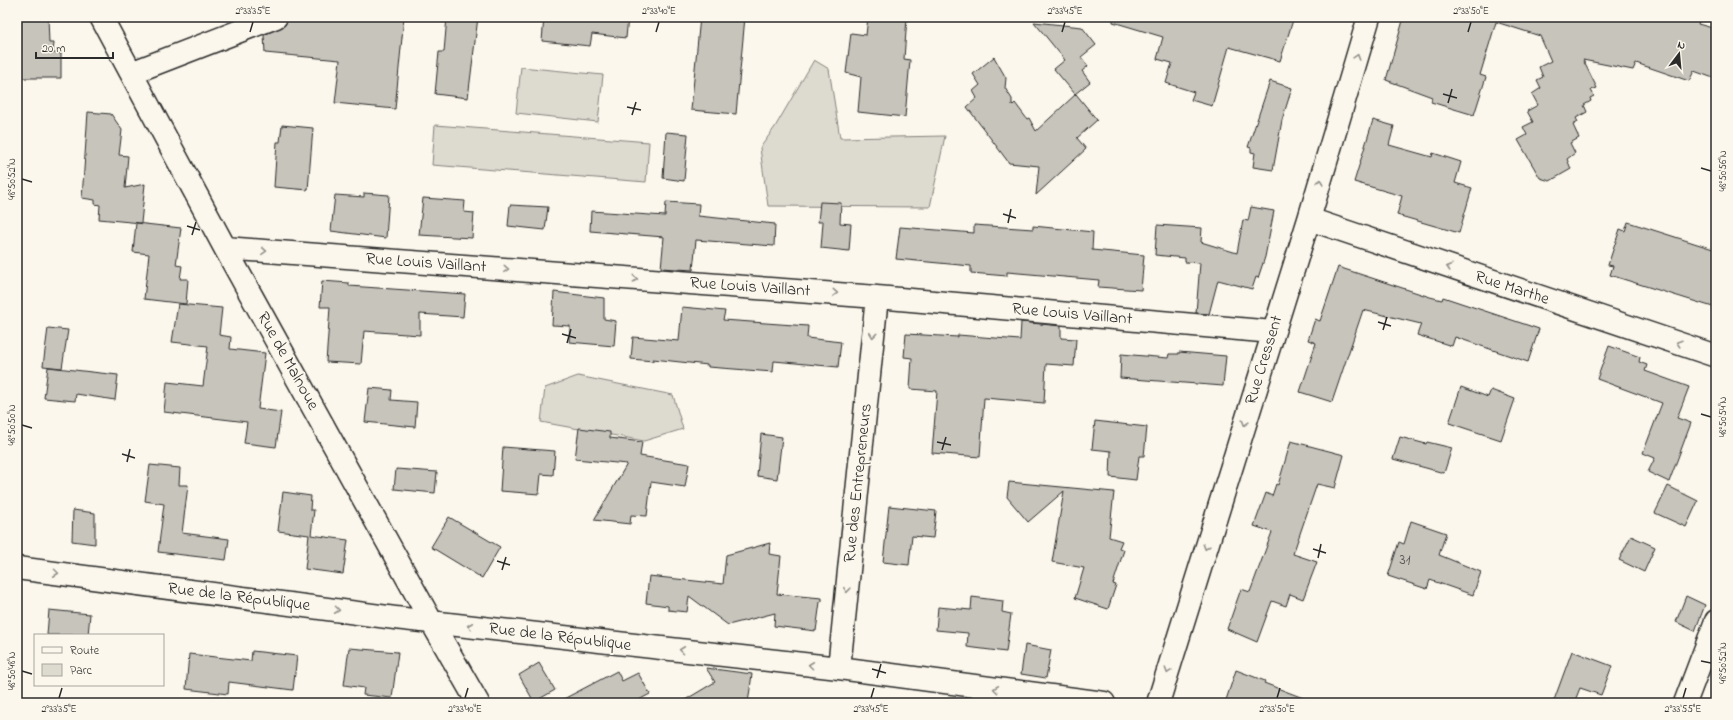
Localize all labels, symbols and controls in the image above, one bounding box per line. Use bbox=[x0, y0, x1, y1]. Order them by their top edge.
text: 2°33'35"E bbox=[235, 4, 271, 19]
text: 2°33'40"E bbox=[642, 4, 676, 19]
text: 2°33'45"E bbox=[1047, 4, 1083, 19]
text: 2°33'50"E bbox=[1453, 4, 1489, 19]
scale bar bbox=[36, 34, 113, 60]
north arrow bbox=[1659, 34, 1699, 74]
text: N bbox=[1676, 37, 1687, 54]
text: 20 m bbox=[42, 40, 65, 58]
one-way arrow bbox=[1352, 54, 1361, 61]
text: 48°50'56"N bbox=[1716, 150, 1731, 191]
text: 48°50'52"N bbox=[5, 158, 20, 200]
one-way arrow bbox=[1315, 178, 1324, 185]
one-way arrow bbox=[261, 246, 267, 255]
street label: Rue Louis Vaillant bbox=[365, 246, 487, 280]
one-way arrow bbox=[1446, 263, 1453, 271]
one-way arrow bbox=[503, 264, 509, 273]
street label: Rue Marthe bbox=[1471, 264, 1553, 312]
street label: Rue Louis Vaillant bbox=[689, 270, 811, 304]
one-way arrow bbox=[632, 274, 638, 283]
one-way arrow bbox=[832, 289, 838, 298]
street label: Rue Louis Vaillant bbox=[1011, 296, 1134, 332]
street label: Rue de Malnoue bbox=[251, 307, 326, 415]
street label: Rue Cressent bbox=[1239, 312, 1290, 408]
one-way arrow bbox=[869, 332, 878, 338]
one-way arrow bbox=[1676, 340, 1683, 348]
text: 48°50'54"N bbox=[1716, 396, 1731, 437]
street label: Rue des Entrepreneurs bbox=[837, 402, 879, 564]
text: 48°50'50"N bbox=[5, 404, 20, 445]
one-way arrow bbox=[1241, 419, 1250, 426]
one-way arrow bbox=[1203, 543, 1211, 550]
house number: 31 bbox=[1400, 549, 1411, 571]
one-way arrow bbox=[53, 568, 59, 577]
street label: Rue de la République bbox=[166, 576, 312, 618]
one-way arrow bbox=[843, 587, 852, 593]
one-way arrow bbox=[334, 605, 340, 614]
street label: Rue de la République bbox=[487, 616, 633, 658]
one-way arrow bbox=[467, 622, 473, 631]
legend bbox=[34, 634, 164, 686]
text: Route bbox=[70, 642, 100, 660]
text: 48°50'52"N bbox=[1716, 642, 1731, 684]
one-way arrow bbox=[679, 646, 685, 655]
text: 48°50'48"N bbox=[5, 651, 20, 690]
one-way arrow bbox=[808, 661, 814, 670]
text: Parc bbox=[70, 662, 92, 680]
one-way arrow bbox=[1164, 667, 1173, 674]
one-way arrow bbox=[993, 685, 999, 694]
text: 2°33'35"E bbox=[41, 702, 77, 717]
text: 2°33'40"E bbox=[448, 702, 482, 717]
text: 2°33'45"E bbox=[853, 702, 889, 717]
text: 2°33'50"E bbox=[1259, 702, 1295, 717]
text: 2°33'55"E bbox=[1665, 702, 1701, 717]

